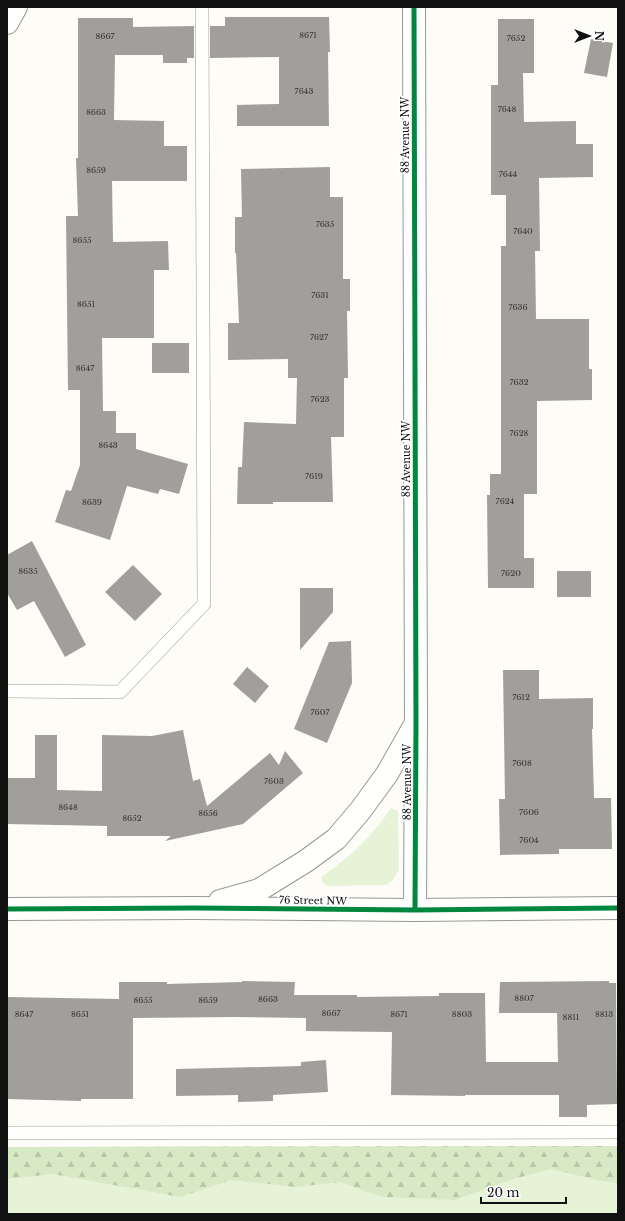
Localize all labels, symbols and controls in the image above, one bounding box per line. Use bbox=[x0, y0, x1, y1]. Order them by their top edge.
north arrow bbox=[569, 16, 609, 56]
house number: 8671 bbox=[299, 30, 317, 40]
house number: 8667 bbox=[95, 31, 116, 41]
text: N bbox=[592, 31, 606, 42]
house number: 7652 bbox=[507, 33, 525, 43]
house number: 7643 bbox=[295, 86, 313, 96]
street label: 88 Avenue NW bbox=[399, 97, 412, 173]
house number: 7648 bbox=[498, 104, 516, 114]
house number: 8663 bbox=[86, 107, 106, 117]
house number: 8659 bbox=[86, 165, 106, 175]
house number: 7644 bbox=[499, 169, 518, 179]
house number: 7635 bbox=[316, 219, 335, 229]
house number: 7640 bbox=[513, 226, 533, 236]
house number: 8655 bbox=[72, 235, 92, 245]
house number: 7631 bbox=[311, 290, 329, 300]
house number: 8651 bbox=[77, 299, 95, 309]
house number: 7636 bbox=[508, 302, 528, 312]
house number: 7627 bbox=[310, 332, 329, 342]
house number: 8647 bbox=[76, 363, 95, 373]
house number: 7632 bbox=[509, 377, 529, 387]
house number: 7623 bbox=[310, 394, 330, 404]
street label: 88 Avenue NW bbox=[400, 421, 413, 497]
house number: 7628 bbox=[510, 428, 529, 438]
house number: 8643 bbox=[98, 440, 118, 450]
house number: 7619 bbox=[305, 471, 323, 481]
house number: 7624 bbox=[496, 496, 515, 506]
house number: 8639 bbox=[82, 497, 102, 507]
house number: 8635 bbox=[18, 566, 38, 576]
house number: 7620 bbox=[501, 568, 521, 578]
house number: 7612 bbox=[512, 692, 530, 702]
house number: 7607 bbox=[311, 707, 330, 717]
street label: 88 Avenue NW bbox=[401, 744, 414, 820]
house number: 7608 bbox=[512, 758, 532, 768]
house number: 7603 bbox=[264, 776, 284, 786]
house number: 8648 bbox=[58, 802, 78, 812]
house number: 7606 bbox=[519, 807, 539, 817]
house number: 8656 bbox=[198, 808, 218, 818]
house number: 8652 bbox=[122, 813, 142, 823]
house number: 7604 bbox=[519, 835, 539, 845]
street label: 76 Street NW bbox=[279, 893, 347, 908]
house number: 8807 bbox=[514, 993, 535, 1003]
house number: 8663 bbox=[258, 994, 278, 1004]
house number: 8655 bbox=[133, 995, 153, 1005]
house number: 8659 bbox=[198, 995, 218, 1005]
house number: 8667 bbox=[321, 1008, 342, 1018]
house number: 8647 bbox=[15, 1009, 34, 1019]
house number: 8651 bbox=[71, 1009, 89, 1019]
house number: 8671 bbox=[390, 1009, 408, 1019]
house number: 8803 bbox=[452, 1009, 472, 1019]
house number: 8813 bbox=[595, 1009, 613, 1019]
house number: 8811 bbox=[563, 1012, 580, 1022]
scale bar bbox=[481, 1179, 566, 1205]
text: 20 m bbox=[487, 1185, 519, 1200]

